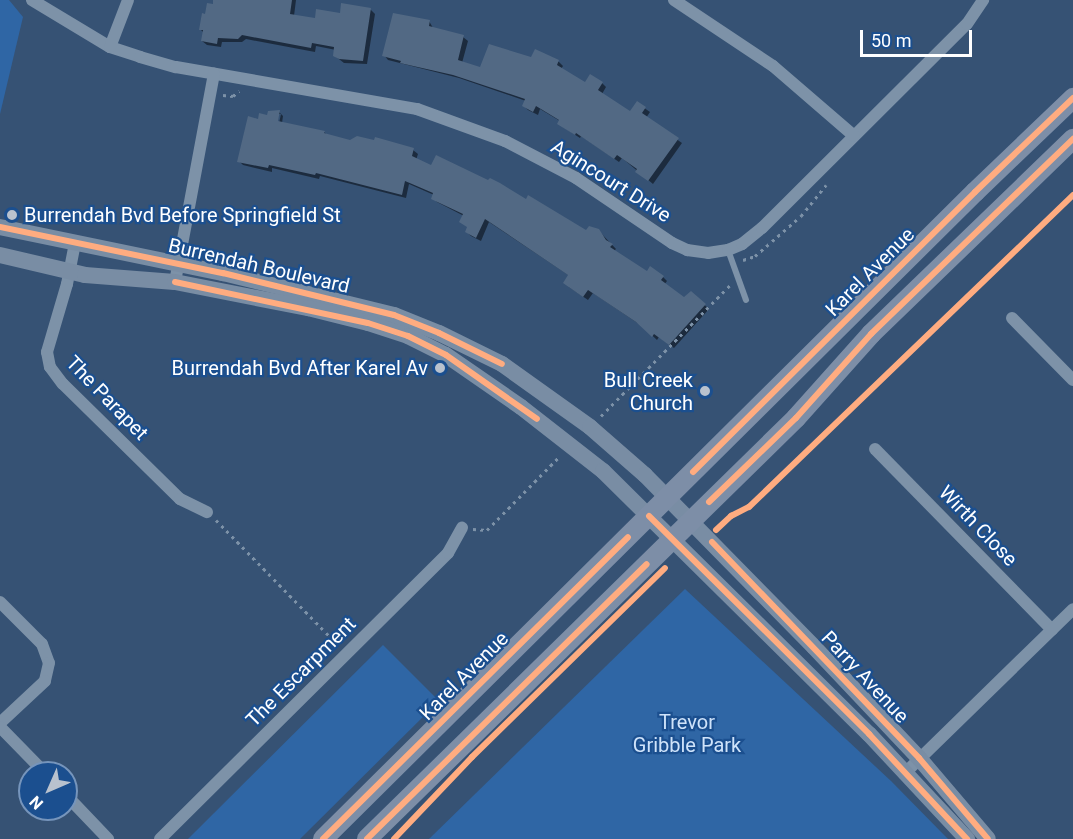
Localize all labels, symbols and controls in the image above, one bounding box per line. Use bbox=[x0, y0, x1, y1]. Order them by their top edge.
scale bar bbox=[863, 18, 976, 56]
text: 50 m bbox=[871, 30, 911, 51]
street label: Agincourt Drive bbox=[547, 135, 675, 227]
place label: Burrendah Bvd Before Springfield St bbox=[24, 203, 341, 227]
marker: Burrendah Bvd Before Springfield St bbox=[5, 208, 19, 222]
street label: Karel Avenue bbox=[821, 223, 919, 321]
street label: Burrendah Boulevard bbox=[166, 233, 352, 299]
street label: The Parapet bbox=[61, 351, 153, 445]
place label: Burrendah Bvd After Karel Av bbox=[172, 356, 428, 380]
marker: Burrendah Bvd After Karel Av bbox=[433, 361, 447, 375]
place label: Bull Creek Church bbox=[604, 368, 693, 415]
marker: Bull Creek Church bbox=[698, 384, 712, 398]
street label: Wirth Close bbox=[934, 481, 1022, 571]
street label: The Escarpment bbox=[241, 612, 361, 732]
street label: Parry Avenue bbox=[816, 626, 914, 728]
street label: Karel Avenue bbox=[415, 627, 513, 725]
park label: Trevor Gribble Park bbox=[633, 710, 741, 757]
north arrow bbox=[18, 761, 78, 821]
text: N bbox=[26, 792, 47, 813]

